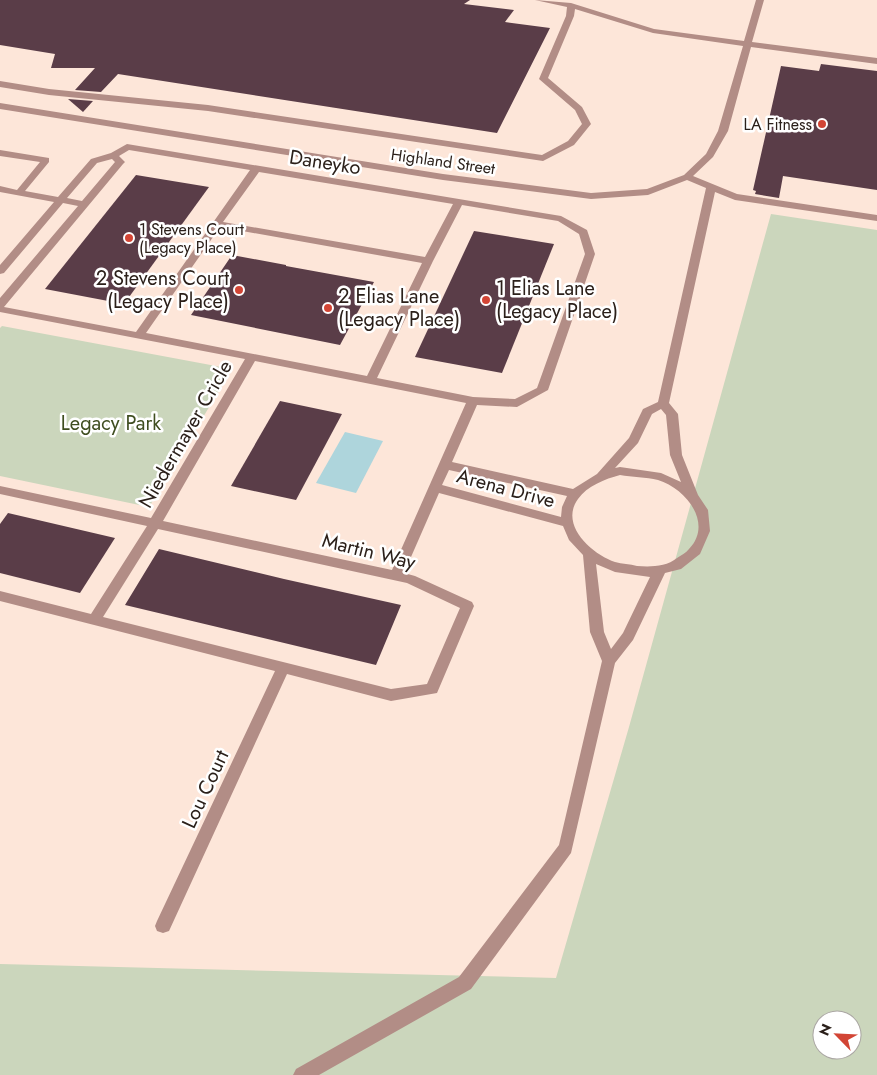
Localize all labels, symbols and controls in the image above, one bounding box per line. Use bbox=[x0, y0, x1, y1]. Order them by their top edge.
place label: LA Fitness bbox=[743, 113, 812, 136]
marker: LA Fitness bbox=[816, 118, 828, 130]
street label: Daneyko bbox=[287, 143, 363, 182]
street label: Highland Street bbox=[389, 143, 497, 180]
place label: 1 Stevens Court (Legacy Place) bbox=[139, 218, 244, 259]
marker: 1 Stevens Court (Legacy Place) bbox=[123, 232, 135, 244]
place label: 2 Stevens Court (Legacy Place) bbox=[96, 264, 229, 316]
place label: 1 Elias Lane (Legacy Place) bbox=[496, 274, 618, 326]
place label: 2 Elias Lane (Legacy Place) bbox=[338, 282, 460, 334]
marker: 2 Stevens Court (Legacy Place) bbox=[233, 284, 245, 296]
marker: 1 Elias Lane (Legacy Place) bbox=[480, 294, 492, 306]
marker: 2 Elias Lane (Legacy Place) bbox=[322, 302, 334, 314]
street label: Niedermayer Cricle bbox=[131, 355, 240, 514]
park label: Legacy Park bbox=[61, 409, 161, 438]
street label: Arena Drive bbox=[454, 461, 558, 516]
street label: Martin Way bbox=[319, 526, 419, 577]
street label: Lou Court bbox=[175, 745, 236, 833]
north arrow bbox=[812, 1010, 862, 1060]
text: N bbox=[814, 1021, 837, 1039]

